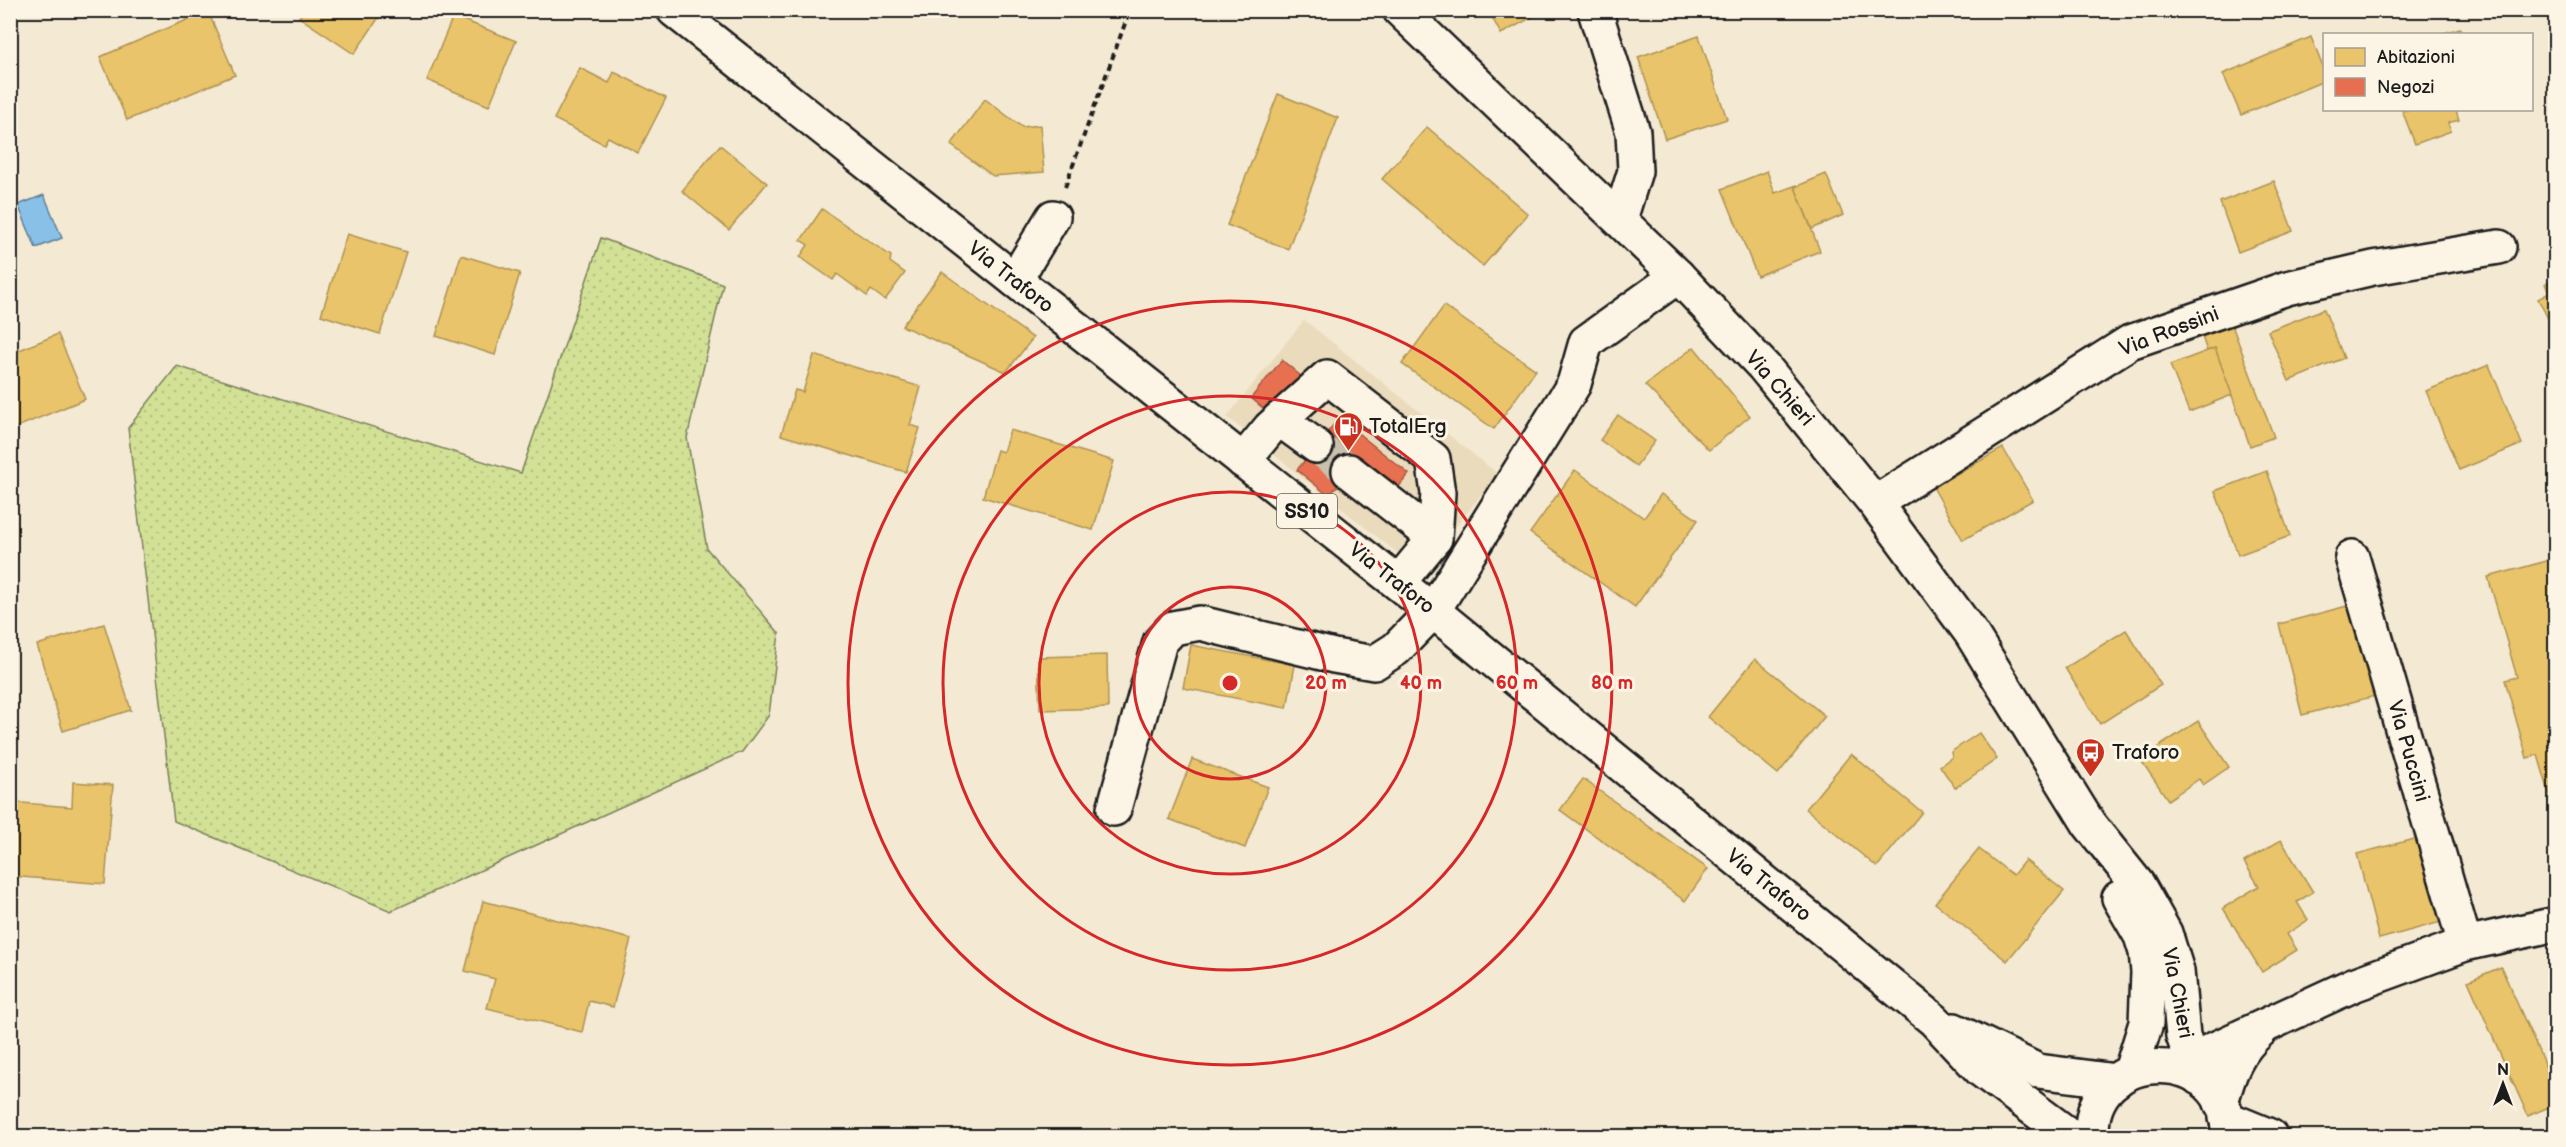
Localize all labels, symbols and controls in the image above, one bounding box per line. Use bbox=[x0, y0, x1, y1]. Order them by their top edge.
legend bbox=[2323, 33, 2533, 111]
text: Abitazioni bbox=[2377, 47, 2455, 68]
text: Negozi bbox=[2377, 77, 2435, 98]
street label: Via Traforo bbox=[963, 236, 1059, 319]
street label: Via Rossini bbox=[2116, 301, 2223, 362]
street label: Via Chieri bbox=[1740, 345, 1819, 431]
fuel station icon: TotalErg bbox=[1332, 410, 1364, 452]
place label: TotalErg bbox=[1369, 414, 1447, 439]
road number: SS10 bbox=[1277, 494, 1337, 528]
street label: Via Traforo bbox=[1344, 537, 1440, 620]
centre of rings bbox=[1220, 673, 1240, 693]
text: 20 m bbox=[1305, 673, 1347, 694]
text: 40 m bbox=[1400, 673, 1442, 694]
text: 60 m bbox=[1496, 673, 1538, 694]
text: 80 m bbox=[1591, 673, 1633, 694]
street label: Via Puccini bbox=[2382, 698, 2435, 805]
bus stop icon: Traforo bbox=[2075, 736, 2107, 778]
place label: Traforo bbox=[2112, 740, 2179, 765]
street label: Via Traforo bbox=[1721, 844, 1816, 927]
street label: Via Chieri bbox=[2156, 946, 2199, 1041]
north arrow bbox=[2473, 1054, 2533, 1114]
text: N bbox=[2497, 1061, 2509, 1080]

